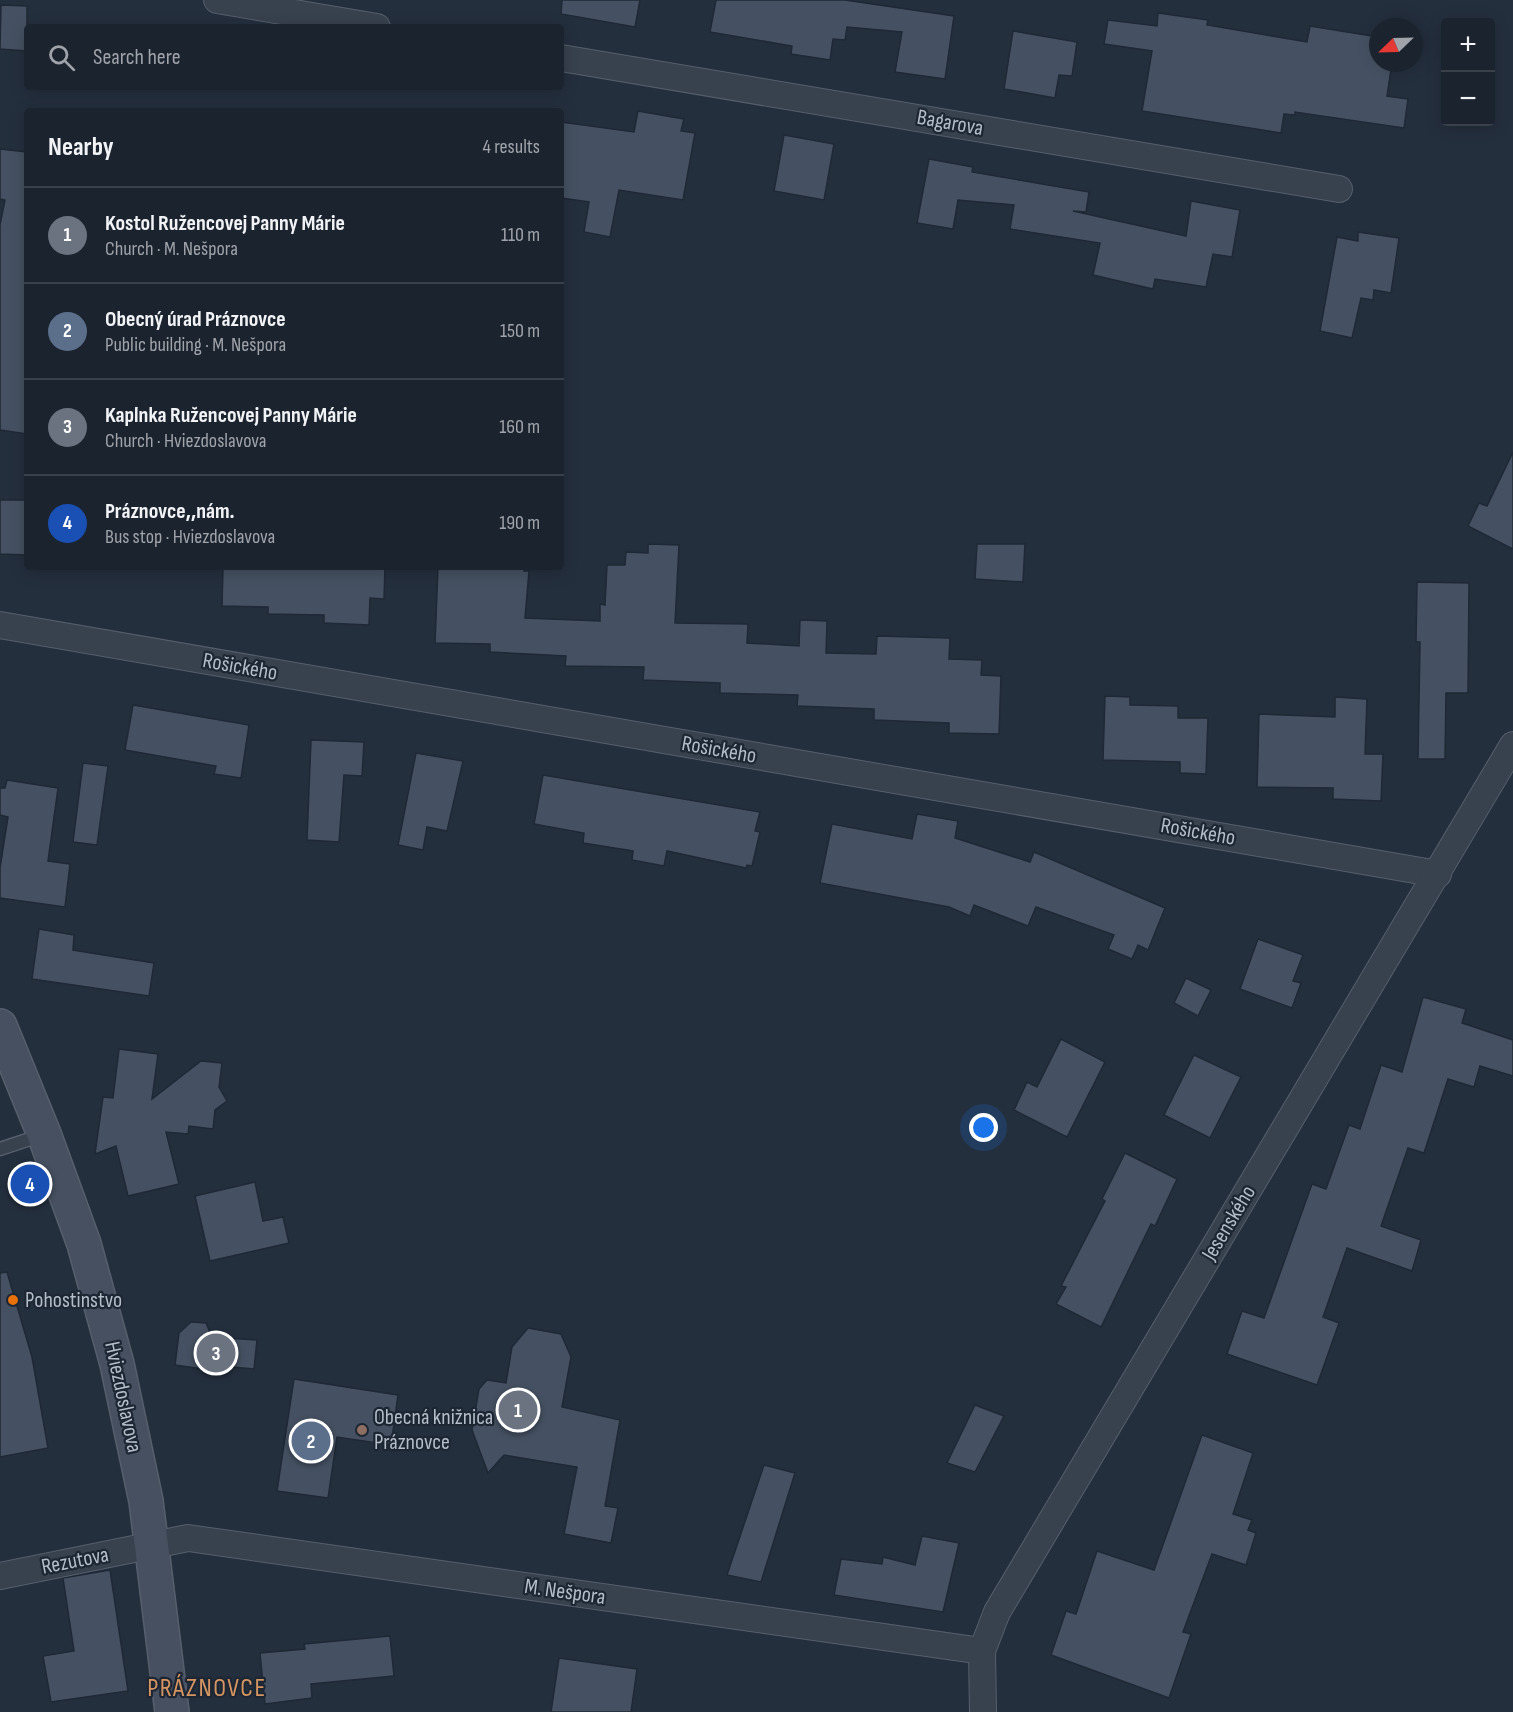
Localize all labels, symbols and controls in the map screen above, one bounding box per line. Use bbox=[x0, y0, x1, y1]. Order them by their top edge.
north arrow bbox=[1369, 18, 1423, 72]
map controls bbox=[1441, 18, 1495, 126]
button: + bbox=[1441, 18, 1495, 72]
search box bbox=[24, 24, 564, 90]
icon: search bbox=[45, 41, 78, 74]
text: Search here bbox=[93, 44, 180, 71]
button: − bbox=[1441, 72, 1495, 126]
street label: Bagarova bbox=[915, 104, 985, 142]
text: Nearby bbox=[48, 132, 114, 163]
text: 4 results bbox=[483, 135, 540, 159]
text: Kostol Ružencovej Panny Márie bbox=[105, 210, 345, 237]
text: 1 bbox=[64, 223, 71, 247]
text: 110 m bbox=[501, 223, 540, 247]
text: Church · M. Nešpora bbox=[105, 237, 238, 261]
text: Obecný úrad Práznovce bbox=[105, 306, 286, 333]
text: 2 bbox=[63, 319, 72, 343]
text: 150 m bbox=[500, 319, 540, 343]
text: Public building · M. Nešpora bbox=[105, 333, 286, 357]
text: Kaplnka Ružencovej Panny Márie bbox=[105, 402, 357, 429]
text: 3 bbox=[63, 415, 72, 439]
text: 160 m bbox=[499, 415, 540, 439]
text: Church · Hviezdoslavova bbox=[105, 429, 266, 453]
text: Práznovce,,nám. bbox=[105, 498, 235, 525]
text: 4 bbox=[63, 511, 72, 535]
text: 190 m bbox=[499, 511, 540, 535]
text: Bus stop · Hviezdoslavova bbox=[105, 525, 275, 549]
street label: Rošického bbox=[201, 647, 279, 687]
street label: Rošického bbox=[680, 730, 758, 770]
street label: Rošického bbox=[1159, 812, 1237, 852]
your location bbox=[969, 1113, 998, 1142]
pin: 4 bbox=[10, 1162, 50, 1206]
street label: Jesenského bbox=[1196, 1181, 1262, 1266]
place label: Pohostinstvo bbox=[25, 1287, 122, 1314]
marker: Pohostinstvo bbox=[6, 1293, 20, 1307]
pin: 3 bbox=[196, 1330, 236, 1376]
street label: Hviezdoslavova bbox=[98, 1339, 148, 1455]
pin: 1 bbox=[498, 1388, 538, 1432]
place label: Obecná knižnica Práznovce bbox=[374, 1404, 493, 1456]
pin: 2 bbox=[292, 1418, 330, 1464]
marker: Obecná knižnica Práznovce bbox=[355, 1423, 369, 1437]
street label: Rezutova bbox=[39, 1541, 111, 1581]
street label: M. Nešpora bbox=[523, 1573, 607, 1611]
district label: PRÁZNOVCE bbox=[147, 1673, 267, 1704]

